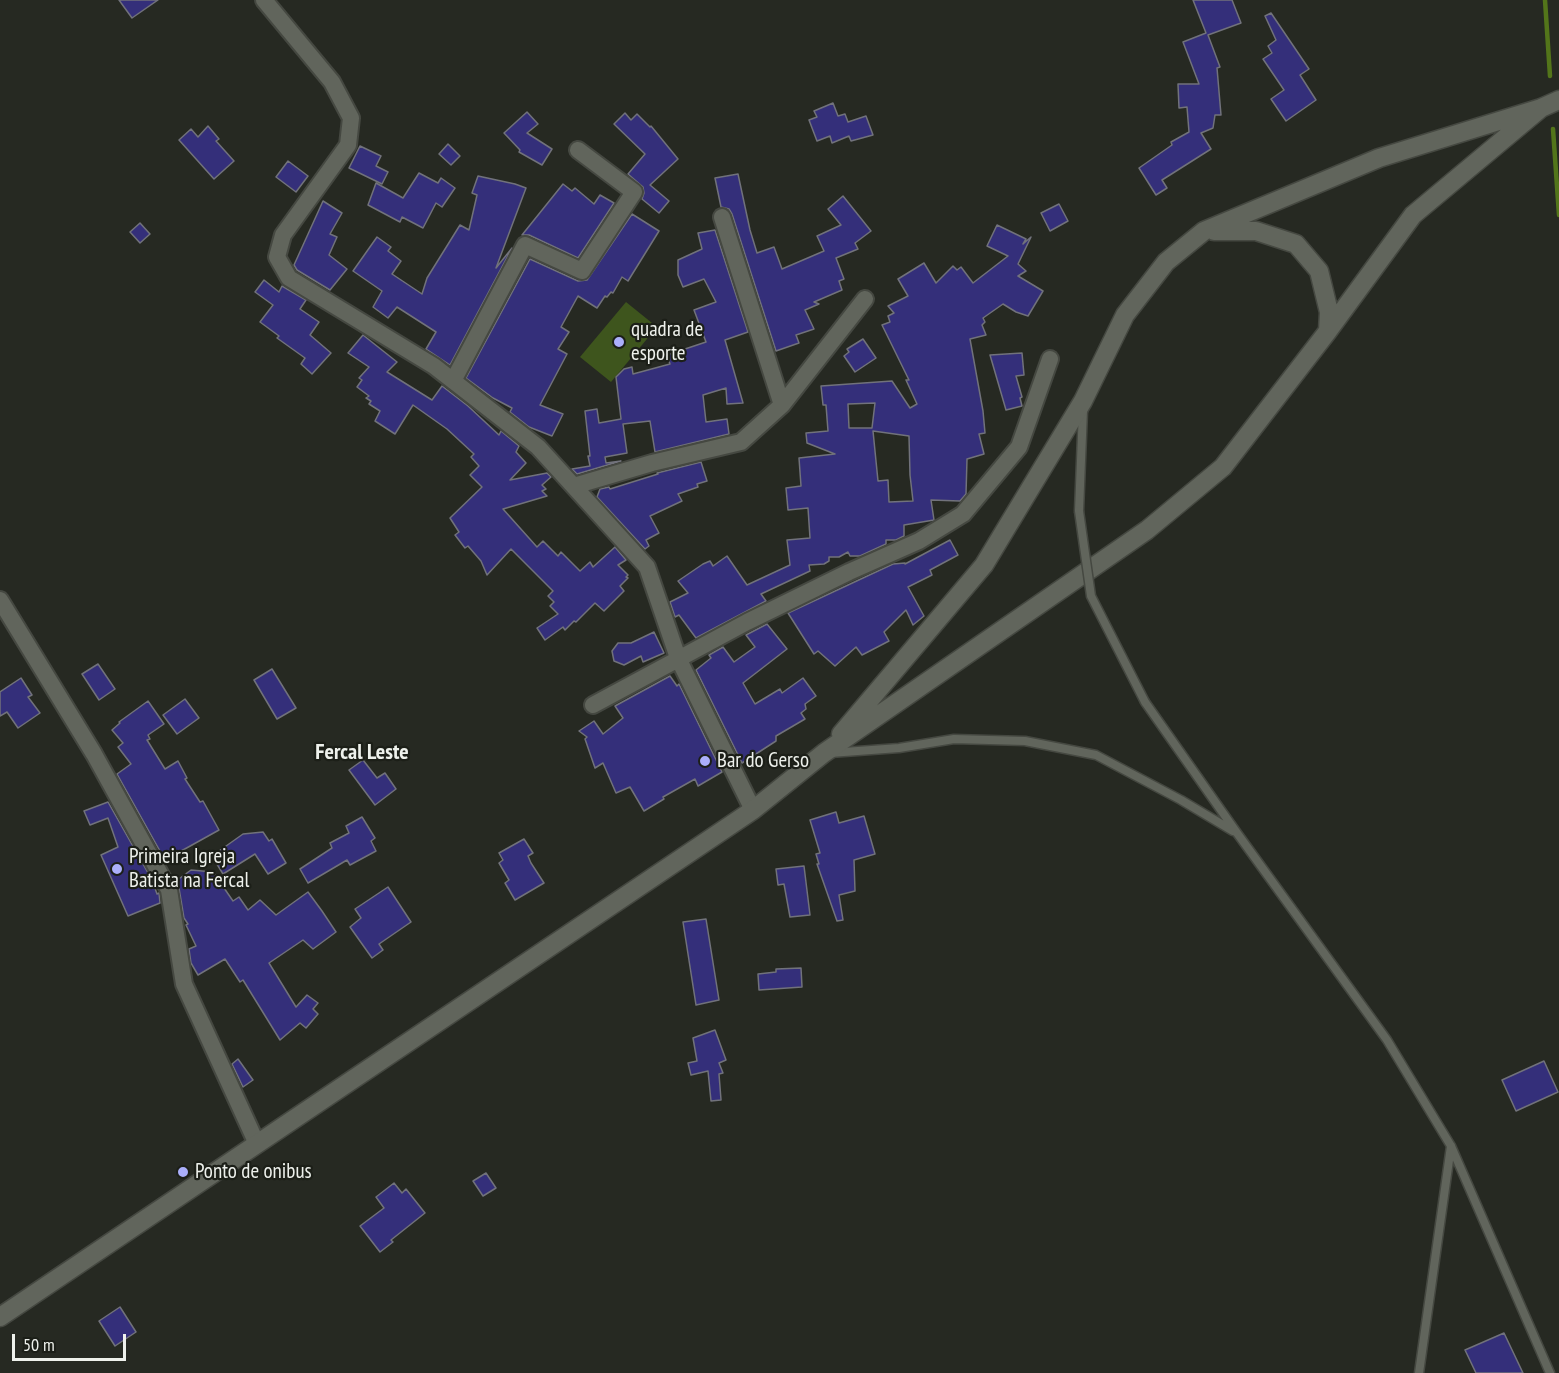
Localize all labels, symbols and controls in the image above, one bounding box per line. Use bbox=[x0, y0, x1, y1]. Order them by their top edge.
place label: quadra de esporte bbox=[631, 317, 703, 367]
marker: quadra de esporte bbox=[612, 335, 626, 349]
district label: Fercal Leste bbox=[315, 740, 409, 766]
place label: Bar do Gerso bbox=[717, 748, 809, 774]
marker: Bar do Gerso bbox=[698, 754, 712, 768]
place label: Primeira Igreja Batista na Fercal bbox=[129, 844, 249, 894]
marker: Primeira Igreja Batista na Fercal bbox=[110, 862, 124, 876]
place label: Ponto de onibus bbox=[195, 1159, 312, 1185]
marker: Ponto de onibus bbox=[176, 1165, 190, 1179]
scale bar bbox=[15, 1322, 129, 1360]
text: 50 m bbox=[23, 1333, 55, 1356]

